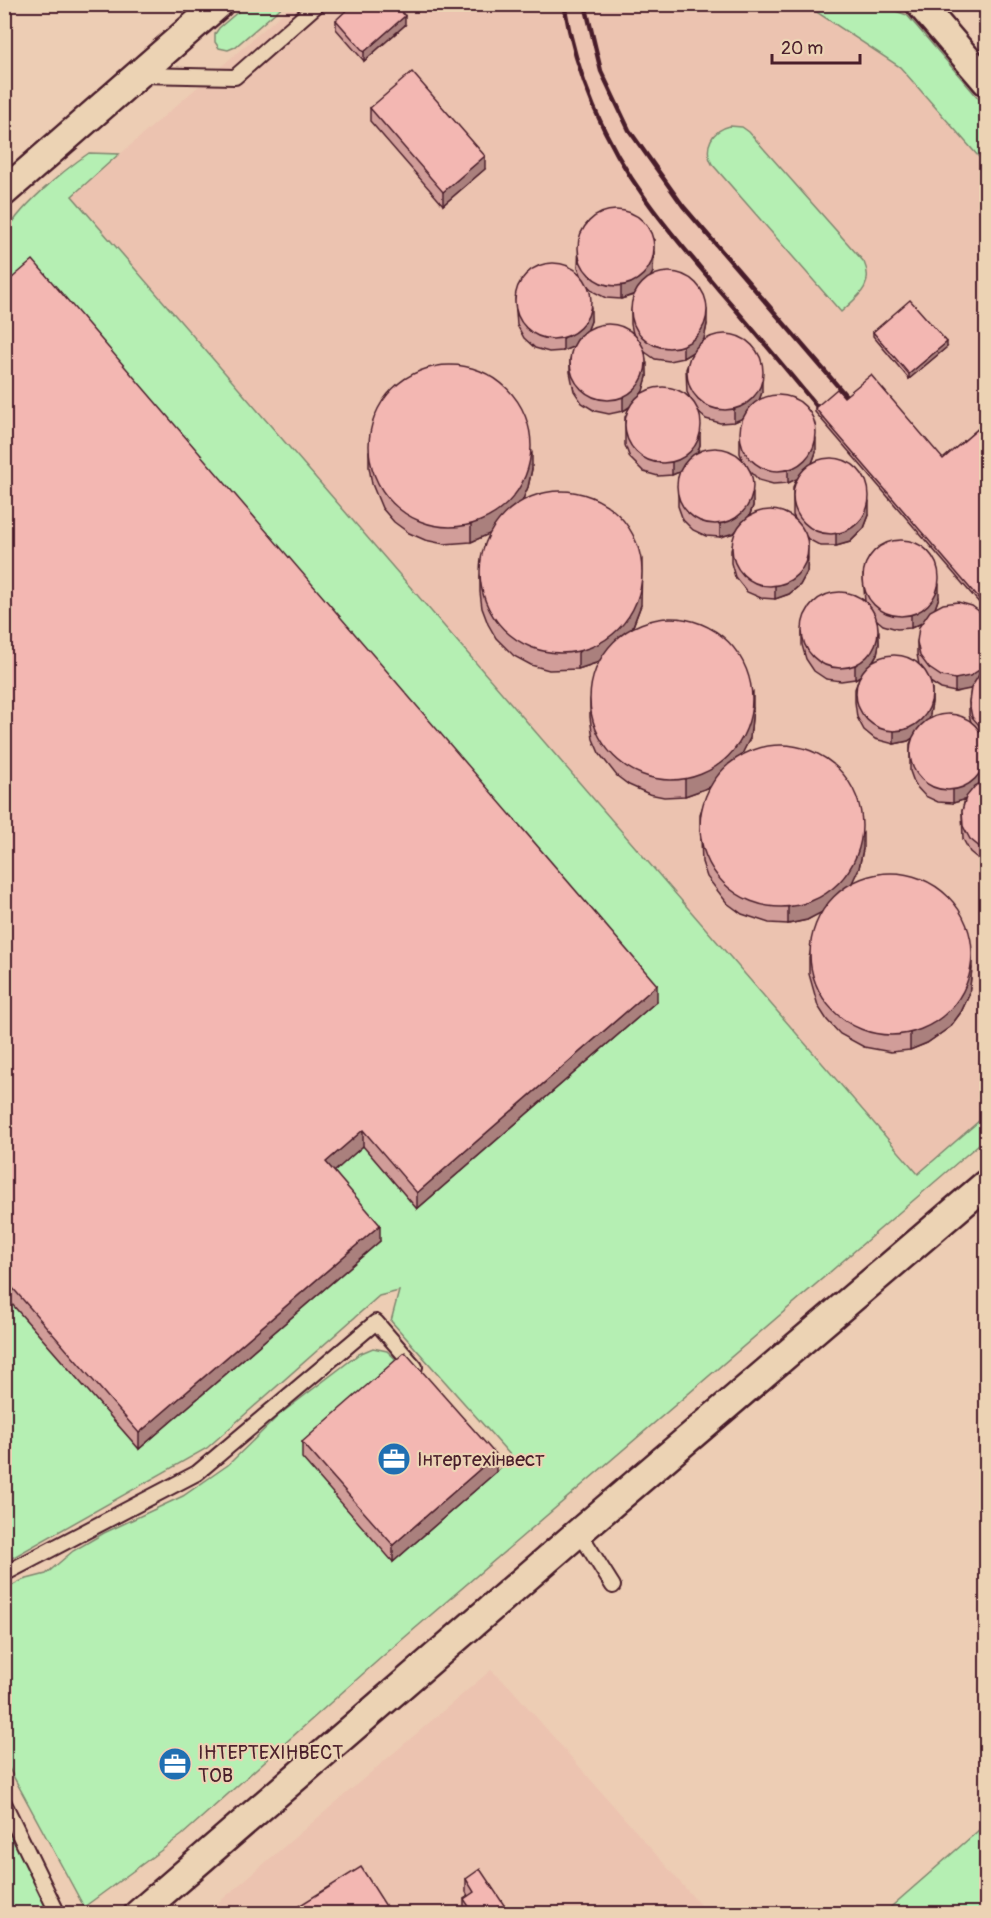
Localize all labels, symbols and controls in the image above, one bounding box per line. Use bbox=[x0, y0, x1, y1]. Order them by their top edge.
scale bar bbox=[772, 27, 860, 65]
text: 20 m bbox=[781, 37, 823, 60]
office icon: Інтертехінвест bbox=[376, 1441, 412, 1477]
place label: Інтертехінвест bbox=[417, 1447, 545, 1472]
place label: ІНТЕРТЕХІНВЕСТ ТОВ bbox=[198, 1740, 343, 1788]
office icon: ІНТЕРТЕХІНВЕСТ ТОВ bbox=[157, 1746, 193, 1782]

